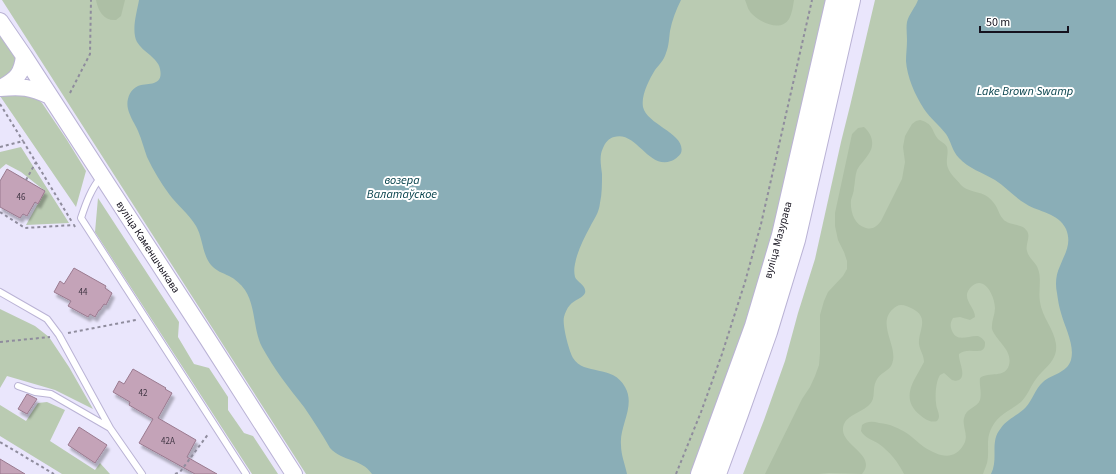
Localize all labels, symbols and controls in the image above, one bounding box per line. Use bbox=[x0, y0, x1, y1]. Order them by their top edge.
scale bar bbox=[980, 8, 1068, 34]
text: 50 m bbox=[986, 14, 1010, 31]
water label: Lake Brown Swamp bbox=[977, 83, 1073, 100]
water label: возера Валатаўское bbox=[367, 172, 437, 203]
house number: 46 bbox=[17, 191, 26, 204]
street label: вуліца Каменшчыкава bbox=[113, 198, 183, 296]
street label: вуліца Мазурава bbox=[760, 200, 796, 280]
house number: 44 bbox=[79, 286, 88, 299]
house number: 42 bbox=[139, 387, 148, 400]
house number: 42А bbox=[161, 435, 175, 448]

